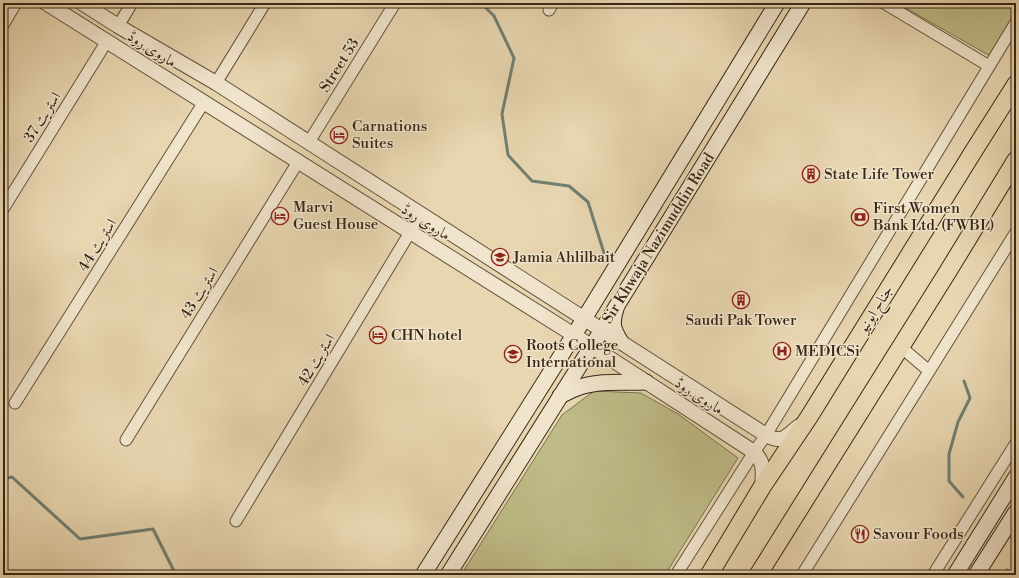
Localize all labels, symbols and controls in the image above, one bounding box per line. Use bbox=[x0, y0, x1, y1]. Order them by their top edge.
street label: ماروی روڈ bbox=[124, 27, 180, 72]
street label: Street 53 bbox=[315, 35, 363, 96]
street label: اسٹریٹ 37 bbox=[20, 89, 65, 146]
place label: Carnations Suites bbox=[352, 117, 427, 153]
hotel icon: Carnations Suites bbox=[329, 125, 349, 145]
street label: Sir Khwaja Nazimuddin Road bbox=[598, 149, 719, 327]
building icon: State Life Tower bbox=[801, 164, 821, 184]
place label: State Life Tower bbox=[824, 165, 934, 184]
place label: Marvi Guest House bbox=[293, 198, 378, 234]
place label: First Women Bank Ltd. (FWBL) bbox=[872, 199, 994, 235]
street label: ماروی روڈ bbox=[398, 200, 454, 245]
hotel icon: Marvi Guest House bbox=[270, 206, 290, 226]
bank icon: First Women Bank Ltd. (FWBL) bbox=[850, 207, 870, 227]
street label: اسٹریٹ 44 bbox=[74, 215, 121, 275]
school or university icon: Jamia Ahlilbait bbox=[490, 247, 510, 267]
place label: Jamia Ahlilbait bbox=[512, 248, 616, 267]
street label: اسٹریٹ 43 bbox=[176, 264, 223, 323]
street label: جناح ایونیو bbox=[852, 282, 900, 340]
building icon: Saudi Pak Tower bbox=[731, 290, 751, 310]
place label: Saudi Pak Tower bbox=[686, 311, 797, 330]
hotel icon: CHN hotel bbox=[368, 325, 388, 345]
place label: CHN hotel bbox=[391, 326, 463, 345]
street label: اسٹریٹ 42 bbox=[293, 331, 339, 390]
place label: Roots College International bbox=[526, 336, 618, 372]
hospital icon: MEDICSi bbox=[772, 341, 792, 361]
place label: MEDICSi bbox=[795, 342, 860, 361]
school or university icon: Roots College International bbox=[503, 344, 523, 364]
street label: ماروی روڈ bbox=[671, 374, 727, 419]
restaurant icon: Savour Foods bbox=[850, 524, 870, 544]
place label: Savour Foods bbox=[873, 525, 963, 544]

